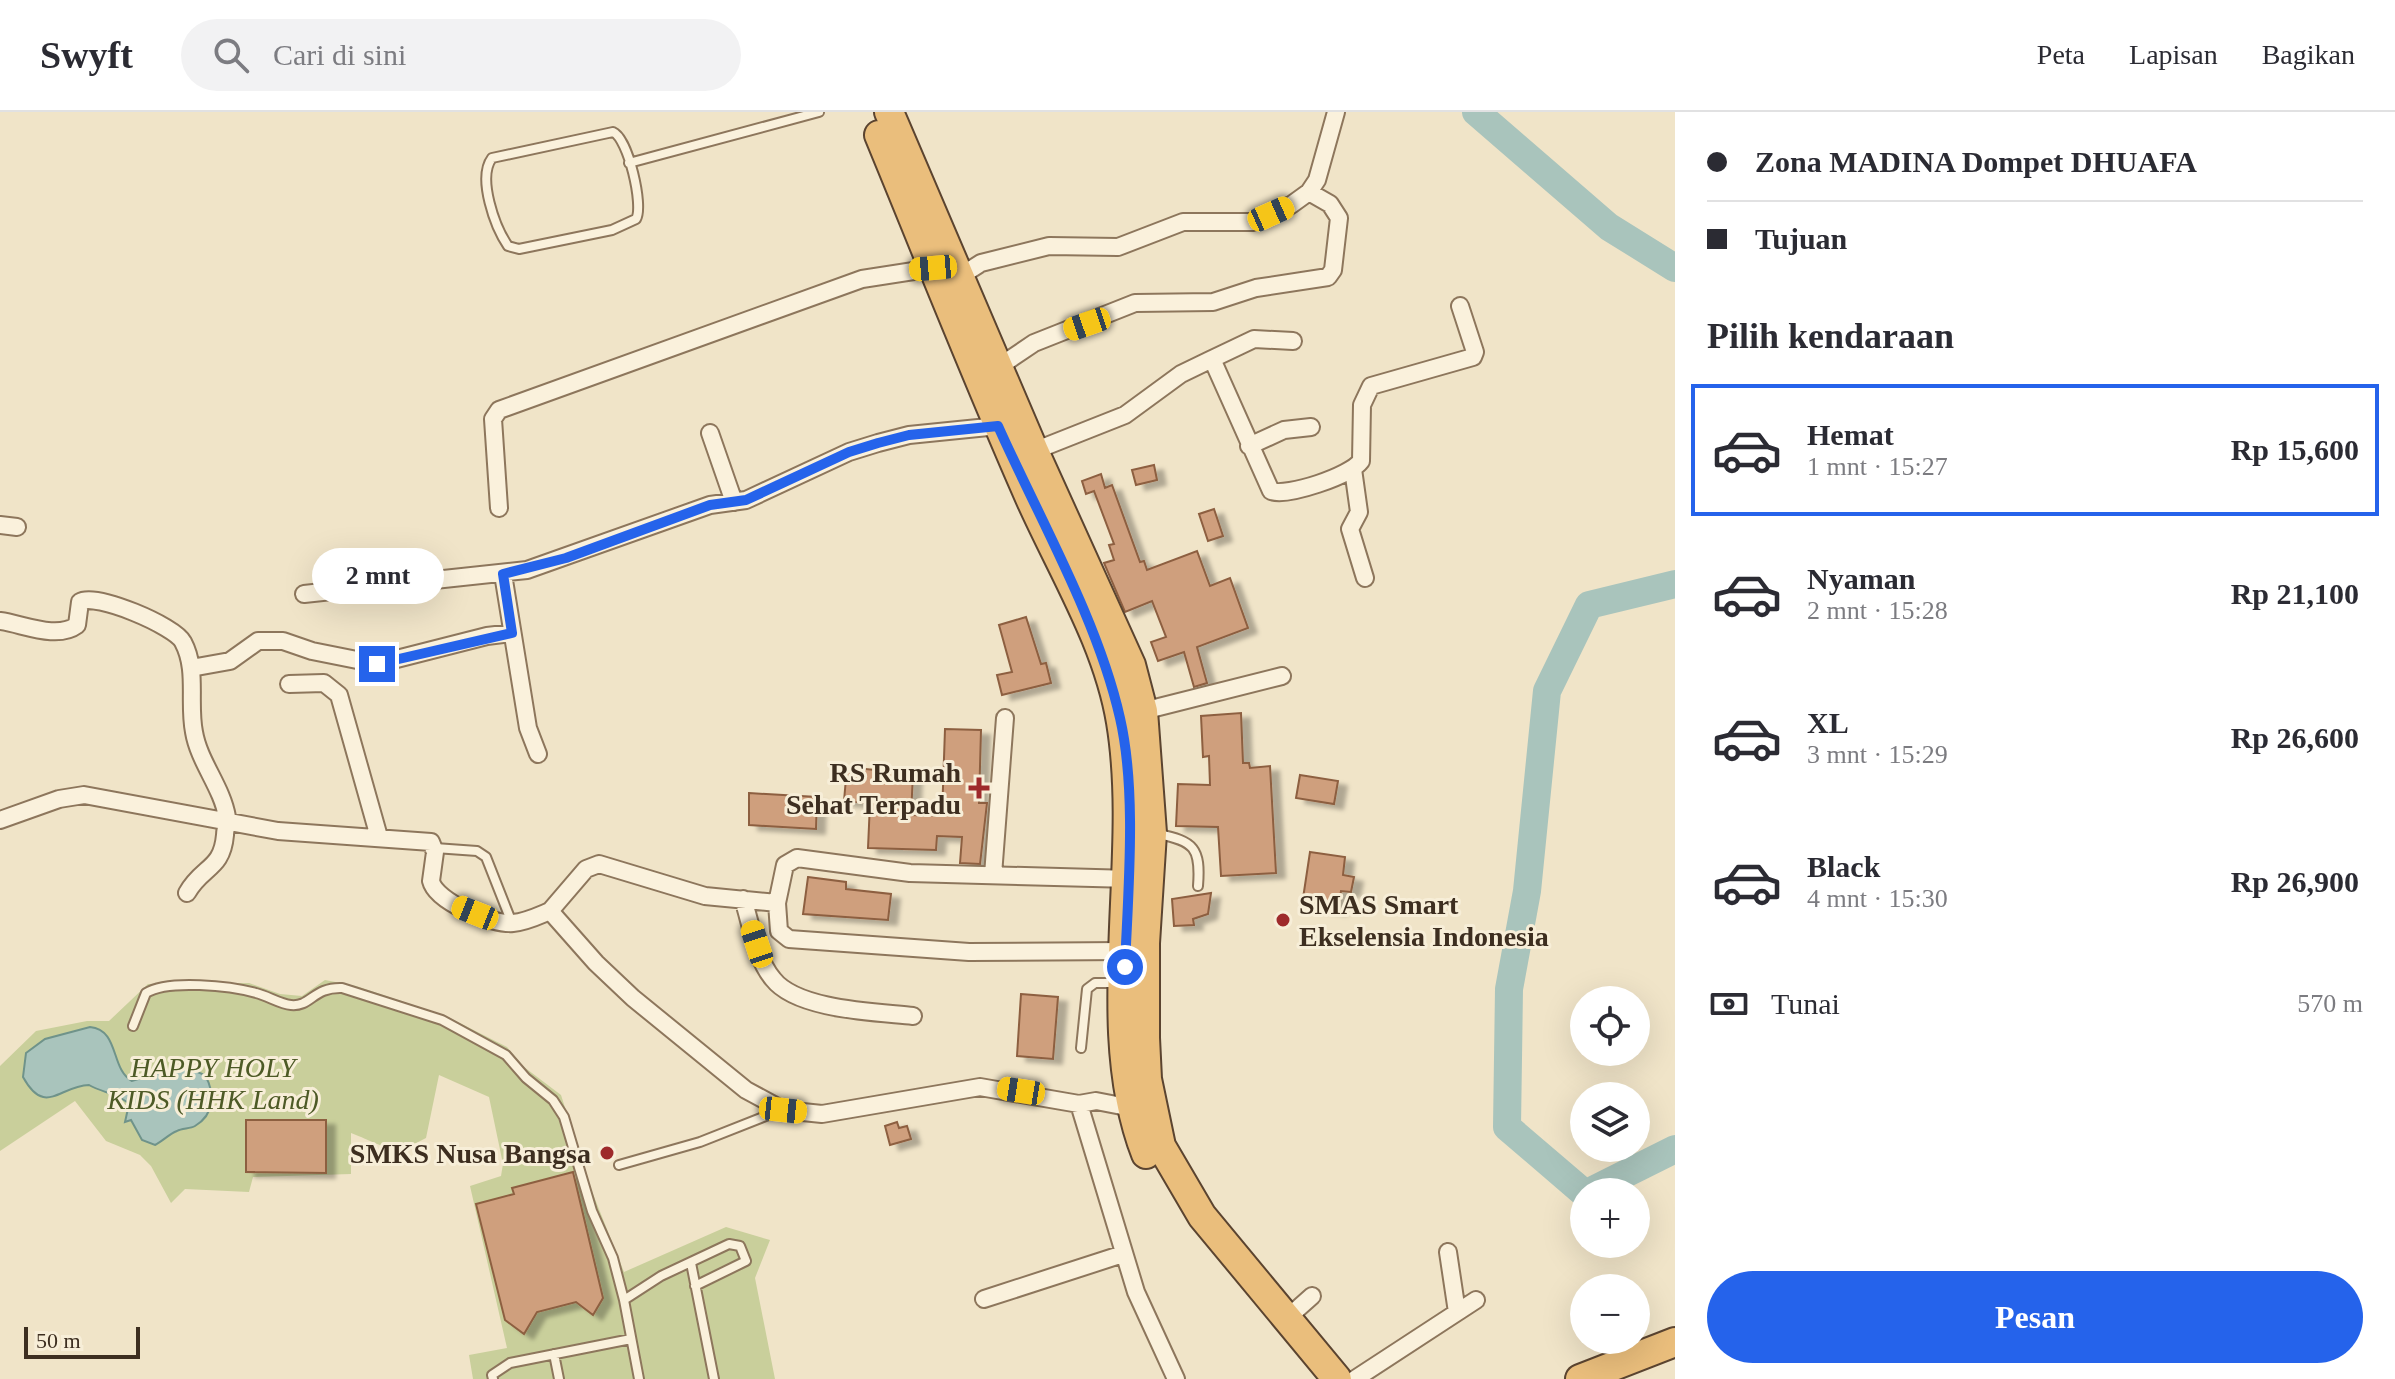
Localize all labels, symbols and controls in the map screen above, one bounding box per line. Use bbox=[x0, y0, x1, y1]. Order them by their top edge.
search box bbox=[181, 19, 741, 91]
icon: search bbox=[209, 33, 253, 77]
text: Swyft bbox=[40, 34, 133, 76]
text: Cari di sini bbox=[273, 38, 406, 71]
text: Peta bbox=[2037, 39, 2085, 70]
text: Lapisan bbox=[2129, 39, 2218, 70]
text: Bagikan bbox=[2262, 39, 2355, 70]
text: Zona MADINA Dompet DHUAFA bbox=[1755, 145, 2197, 178]
car bbox=[1244, 193, 1298, 235]
text: Tujuan bbox=[1755, 222, 1847, 255]
car bbox=[908, 254, 958, 282]
car bbox=[1060, 305, 1114, 343]
text: Pilih kendaraan bbox=[1707, 316, 1954, 356]
icon: car bbox=[1711, 414, 1783, 486]
text: Hemat bbox=[1807, 418, 1894, 451]
text: Rp 15,600 bbox=[2231, 433, 2359, 466]
text: 1 mnt · 15:27 bbox=[1807, 452, 1948, 481]
callout: 2 mnt bbox=[311, 548, 443, 604]
icon: car bbox=[1711, 558, 1783, 630]
text: 2 mnt bbox=[346, 561, 410, 590]
text: Nyaman bbox=[1807, 562, 1915, 595]
text: Rp 21,100 bbox=[2231, 577, 2359, 610]
text: 2 mnt · 15:28 bbox=[1807, 596, 1948, 625]
route end bbox=[359, 646, 395, 682]
icon: car bbox=[1711, 702, 1783, 774]
text: XL bbox=[1807, 706, 1849, 739]
text: Rp 26,600 bbox=[2231, 721, 2359, 754]
text: 3 mnt · 15:29 bbox=[1807, 740, 1948, 769]
place label: RS Rumah Sehat Terpadu bbox=[786, 757, 961, 820]
marker: RS Rumah Sehat Terpadu bbox=[968, 777, 990, 799]
icon: car bbox=[1711, 846, 1783, 918]
text: Black bbox=[1807, 850, 1880, 883]
text: Rp 26,900 bbox=[2231, 865, 2359, 898]
text: 4 mnt · 15:30 bbox=[1807, 884, 1948, 913]
place label: SMAS Smart Ekselensia Indonesia bbox=[1299, 889, 1549, 952]
car bbox=[448, 893, 502, 933]
marker: SMAS Smart Ekselensia Indonesia bbox=[1274, 911, 1292, 929]
car bbox=[738, 917, 776, 971]
route start bbox=[1107, 949, 1143, 985]
icon: cash bbox=[1707, 982, 1751, 1026]
map controls bbox=[1570, 986, 1650, 1354]
button: locate bbox=[1570, 986, 1650, 1066]
text: Tunai bbox=[1771, 987, 1840, 1020]
text: 570 m bbox=[2297, 989, 2363, 1018]
park label: HAPPY HOLY KIDS (HHK Land) bbox=[106, 1052, 319, 1115]
car bbox=[995, 1075, 1047, 1107]
button: layers bbox=[1570, 1082, 1650, 1162]
car bbox=[758, 1096, 808, 1124]
place label: SMKS Nusa Bangsa bbox=[350, 1138, 591, 1169]
marker: SMKS Nusa Bangsa bbox=[598, 1144, 616, 1162]
button: + bbox=[1570, 1178, 1650, 1258]
button: Pesan bbox=[1707, 1271, 2363, 1363]
button: − bbox=[1570, 1274, 1650, 1354]
scale bar bbox=[24, 1323, 140, 1359]
text: 50 m bbox=[36, 1328, 81, 1353]

